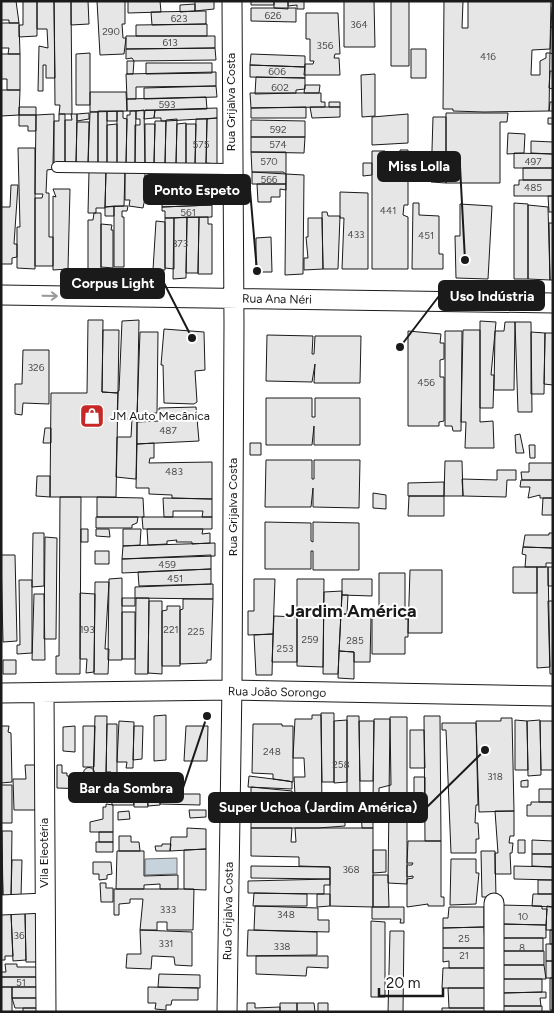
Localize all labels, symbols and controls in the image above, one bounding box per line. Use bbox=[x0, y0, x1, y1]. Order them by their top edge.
house number: 626 bbox=[265, 9, 282, 22]
house number: 623 bbox=[171, 12, 187, 25]
house number: 364 bbox=[350, 18, 368, 31]
house number: 290 bbox=[102, 25, 120, 38]
house number: 613 bbox=[162, 36, 178, 49]
house number: 356 bbox=[317, 39, 334, 52]
house number: 416 bbox=[480, 50, 496, 63]
street label: Rua Grijalva Costa bbox=[224, 53, 238, 151]
house number: 606 bbox=[268, 65, 286, 78]
house number: 602 bbox=[271, 81, 289, 94]
house number: 593 bbox=[159, 98, 175, 111]
house number: 592 bbox=[270, 123, 287, 136]
house number: 575 bbox=[193, 138, 210, 151]
house number: 574 bbox=[269, 138, 287, 151]
callout: Miss Lolla bbox=[378, 152, 460, 181]
house number: 570 bbox=[260, 155, 278, 168]
house number: 497 bbox=[524, 155, 542, 168]
text: Miss Lolla bbox=[388, 158, 450, 175]
house number: 566 bbox=[260, 173, 278, 186]
callout: Ponto Espeto bbox=[144, 175, 250, 204]
house number: 485 bbox=[524, 181, 542, 194]
text: Ponto Espeto bbox=[154, 182, 240, 199]
house number: 441 bbox=[380, 204, 396, 217]
house number: 561 bbox=[180, 206, 196, 219]
house number: 433 bbox=[347, 228, 365, 241]
house number: 451 bbox=[418, 229, 434, 242]
house number: 373 bbox=[172, 237, 188, 250]
callout: Corpus Light bbox=[61, 269, 164, 298]
text: Corpus Light bbox=[71, 275, 155, 292]
callout: Uso Indústria bbox=[439, 281, 544, 310]
text: Uso Indústria bbox=[450, 288, 534, 305]
one-way arrow bbox=[42, 291, 58, 301]
street label: Rua Ana Néri bbox=[242, 291, 312, 307]
house number: 326 bbox=[28, 361, 45, 374]
house number: 456 bbox=[417, 376, 435, 389]
shop icon: JM Auto Mecânica bbox=[79, 403, 105, 429]
place label: JM Auto Mecânica bbox=[110, 409, 210, 423]
house number: 487 bbox=[159, 424, 177, 437]
street label: Rua Grijalva Costa bbox=[226, 458, 240, 556]
house number: 483 bbox=[165, 465, 183, 478]
house number: 459 bbox=[158, 558, 176, 571]
house number: 451 bbox=[167, 572, 183, 585]
district label: Jardim América bbox=[285, 600, 417, 622]
house number: 193 bbox=[79, 623, 95, 636]
house number: 221 bbox=[163, 623, 179, 636]
house number: 225 bbox=[188, 625, 205, 638]
house number: 259 bbox=[302, 633, 319, 646]
house number: 285 bbox=[346, 634, 364, 647]
house number: 253 bbox=[277, 642, 293, 655]
street label: Rua João Sorongo bbox=[228, 684, 326, 700]
house number: 248 bbox=[263, 745, 281, 758]
house number: 258 bbox=[332, 758, 350, 771]
house number: 318 bbox=[487, 770, 503, 783]
callout: Bar da Sombra bbox=[69, 773, 183, 802]
text: Bar da Sombra bbox=[79, 780, 173, 797]
callout: Super Uchoa (Jardim América) bbox=[209, 793, 427, 822]
text: Super Uchoa (Jardim América) bbox=[219, 799, 417, 816]
street label: Vila Eleotéria bbox=[37, 818, 51, 888]
street label: Rua Grijalva Costa bbox=[220, 862, 236, 960]
house number: 368 bbox=[342, 863, 360, 876]
house number: 333 bbox=[160, 903, 176, 916]
house number: 348 bbox=[277, 908, 295, 921]
house number: 10 bbox=[518, 910, 528, 923]
house number: 36 bbox=[13, 929, 25, 942]
house number: 25 bbox=[458, 932, 470, 945]
house number: 331 bbox=[158, 937, 174, 950]
house number: 338 bbox=[273, 940, 291, 953]
house number: 8 bbox=[519, 941, 525, 954]
house number: 21 bbox=[459, 949, 469, 962]
scale bar bbox=[379, 966, 443, 998]
text: 20 m bbox=[386, 974, 420, 992]
house number: 51 bbox=[16, 976, 26, 989]

